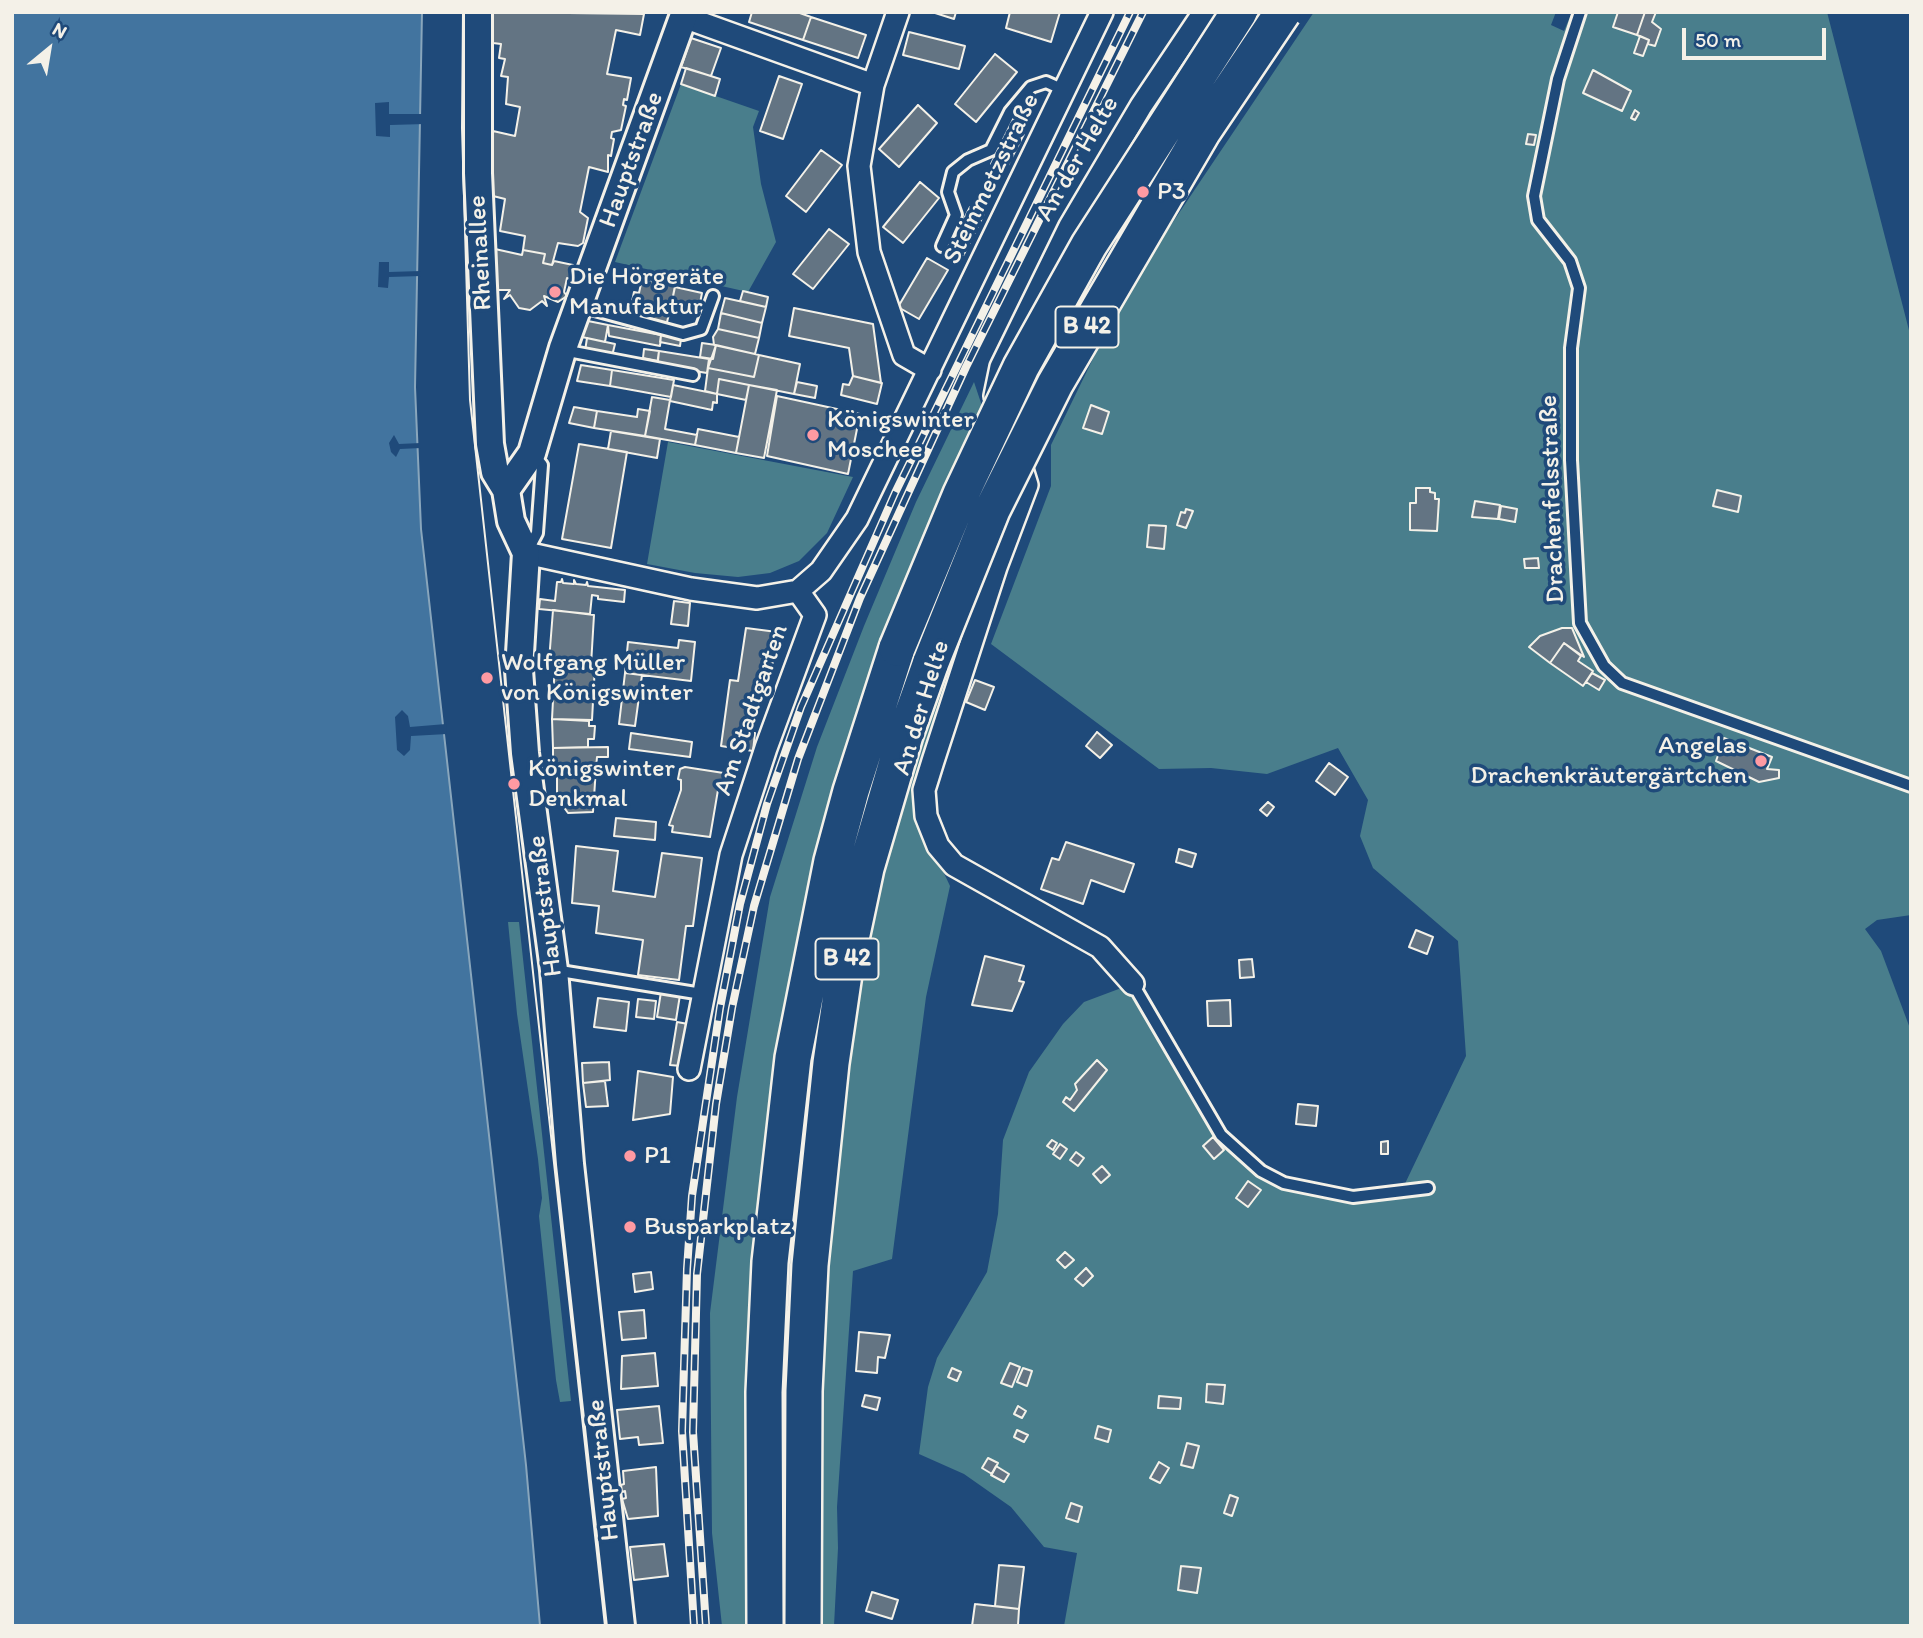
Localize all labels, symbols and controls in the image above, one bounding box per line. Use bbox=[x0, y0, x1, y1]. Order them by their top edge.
north arrow bbox=[14, 14, 84, 84]
scale bar bbox=[1685, 14, 1828, 58]
text: N bbox=[48, 17, 71, 44]
text: 50 m bbox=[1695, 27, 1741, 52]
street label: Hauptstraße bbox=[593, 88, 671, 232]
street label: Steinmetzstraße bbox=[937, 88, 1047, 270]
street label: An der Helte bbox=[1030, 91, 1126, 227]
place label: P3 bbox=[1157, 176, 1186, 208]
marker: P3 bbox=[1135, 184, 1151, 200]
street label: Rheinallee bbox=[462, 194, 500, 312]
place label: Die Hörgeräte Manufaktur bbox=[569, 261, 724, 322]
marker: Die Hörgeräte Manufaktur bbox=[547, 284, 563, 300]
road number: B 42 bbox=[1056, 306, 1118, 348]
street label: Drachenfelsstraße bbox=[1534, 394, 1572, 604]
place label: Königswinter Moschee bbox=[827, 404, 974, 466]
marker: Königswinter Moschee bbox=[805, 427, 821, 443]
street label: Am Stadtgarten bbox=[708, 620, 796, 800]
street label: An der Helte bbox=[887, 637, 957, 779]
place label: Wolfgang Müller von Königswinter bbox=[501, 647, 693, 708]
marker: Wolfgang Müller von Königswinter bbox=[479, 670, 495, 686]
place label: Angelas Drachenkräutergärtchen bbox=[1470, 730, 1747, 792]
place label: Königswinter Denkmal bbox=[528, 753, 675, 814]
marker: Angelas Drachenkräutergärtchen bbox=[1753, 753, 1769, 769]
marker: Königswinter Denkmal bbox=[506, 776, 522, 792]
street label: Hauptstraße bbox=[522, 833, 570, 979]
road number: B 42 bbox=[816, 939, 878, 979]
place label: P1 bbox=[644, 1140, 671, 1172]
marker: P1 bbox=[622, 1148, 638, 1164]
place label: Busparkplatz bbox=[644, 1211, 791, 1243]
marker: Busparkplatz bbox=[622, 1219, 638, 1235]
street label: Hauptstraße bbox=[581, 1398, 627, 1542]

